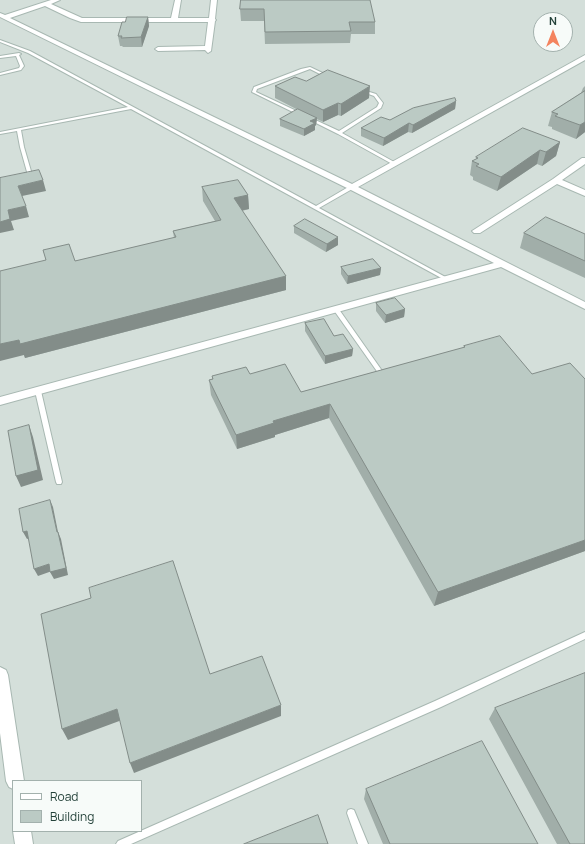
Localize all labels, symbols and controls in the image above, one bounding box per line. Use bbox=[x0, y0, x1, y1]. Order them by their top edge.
north arrow bbox=[533, 12, 573, 52]
text: N bbox=[549, 13, 557, 28]
legend bbox=[12, 780, 142, 832]
text: Road bbox=[50, 788, 78, 805]
text: Building bbox=[50, 808, 94, 825]

